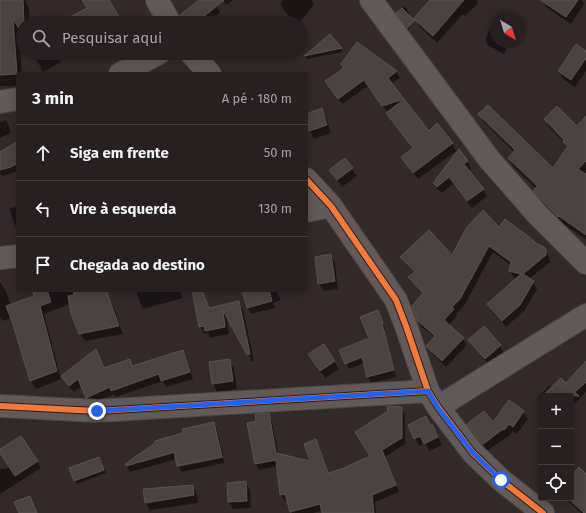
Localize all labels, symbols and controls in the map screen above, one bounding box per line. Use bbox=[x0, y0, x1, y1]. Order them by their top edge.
north arrow bbox=[490, 12, 526, 48]
search box bbox=[16, 16, 308, 60]
icon: search bbox=[30, 27, 52, 49]
text: Pesquisar aqui bbox=[62, 29, 162, 47]
text: 3 min bbox=[32, 88, 74, 109]
text: A pé · 180 m bbox=[222, 91, 292, 106]
icon: ahead bbox=[32, 142, 54, 164]
text: Siga em frente bbox=[70, 144, 169, 162]
text: 50 m bbox=[264, 145, 292, 160]
icon: left bbox=[32, 198, 54, 220]
text: Vire à esquerda bbox=[70, 200, 176, 218]
text: 130 m bbox=[258, 201, 292, 216]
icon: arrive bbox=[32, 254, 54, 276]
text: Chegada ao destino bbox=[70, 256, 205, 274]
map controls bbox=[538, 393, 574, 501]
button: + bbox=[538, 393, 574, 429]
route end bbox=[88, 402, 106, 420]
button: − bbox=[538, 429, 574, 465]
button: locate bbox=[538, 465, 574, 501]
route start bbox=[492, 471, 510, 489]

